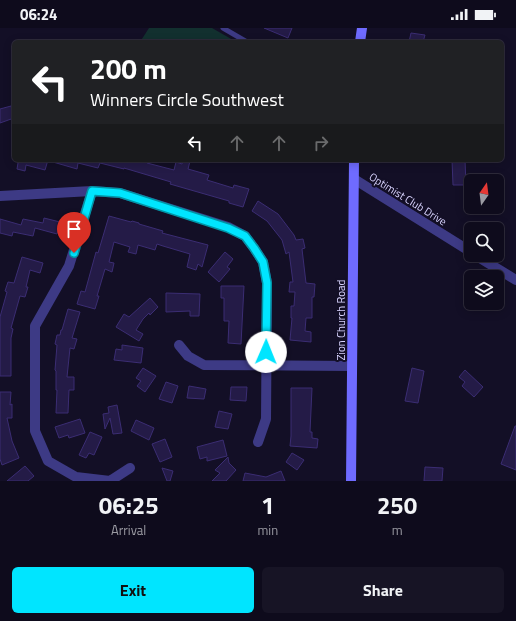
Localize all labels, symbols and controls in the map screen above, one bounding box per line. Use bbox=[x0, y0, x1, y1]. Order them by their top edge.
text: 06:24 bbox=[20, 3, 57, 26]
text: 200 m bbox=[90, 47, 167, 90]
icon: left bbox=[24, 56, 76, 108]
text: Winners Circle Southwest bbox=[90, 86, 284, 113]
icon: left bbox=[184, 132, 206, 154]
icon: ahead bbox=[226, 132, 248, 154]
icon: ahead bbox=[268, 132, 290, 154]
icon: right bbox=[310, 132, 332, 154]
street label: Optimist Club Drive bbox=[366, 169, 450, 230]
north arrow bbox=[464, 174, 504, 214]
map controls bbox=[464, 174, 504, 310]
pin bbox=[57, 212, 91, 253]
icon: arrive bbox=[63, 218, 85, 240]
button: search bbox=[464, 222, 504, 262]
button: layers bbox=[464, 270, 504, 310]
street label: Zion Church Road bbox=[333, 279, 349, 360]
position arrow bbox=[245, 331, 287, 373]
text: 06:25 bbox=[99, 487, 159, 523]
text: 1 bbox=[261, 487, 275, 523]
text: 250 bbox=[377, 487, 417, 523]
text: Arrival bbox=[111, 520, 146, 540]
text: min bbox=[257, 520, 278, 540]
text: m bbox=[392, 520, 403, 540]
button: Exit bbox=[12, 567, 254, 613]
button: Share bbox=[262, 567, 504, 613]

